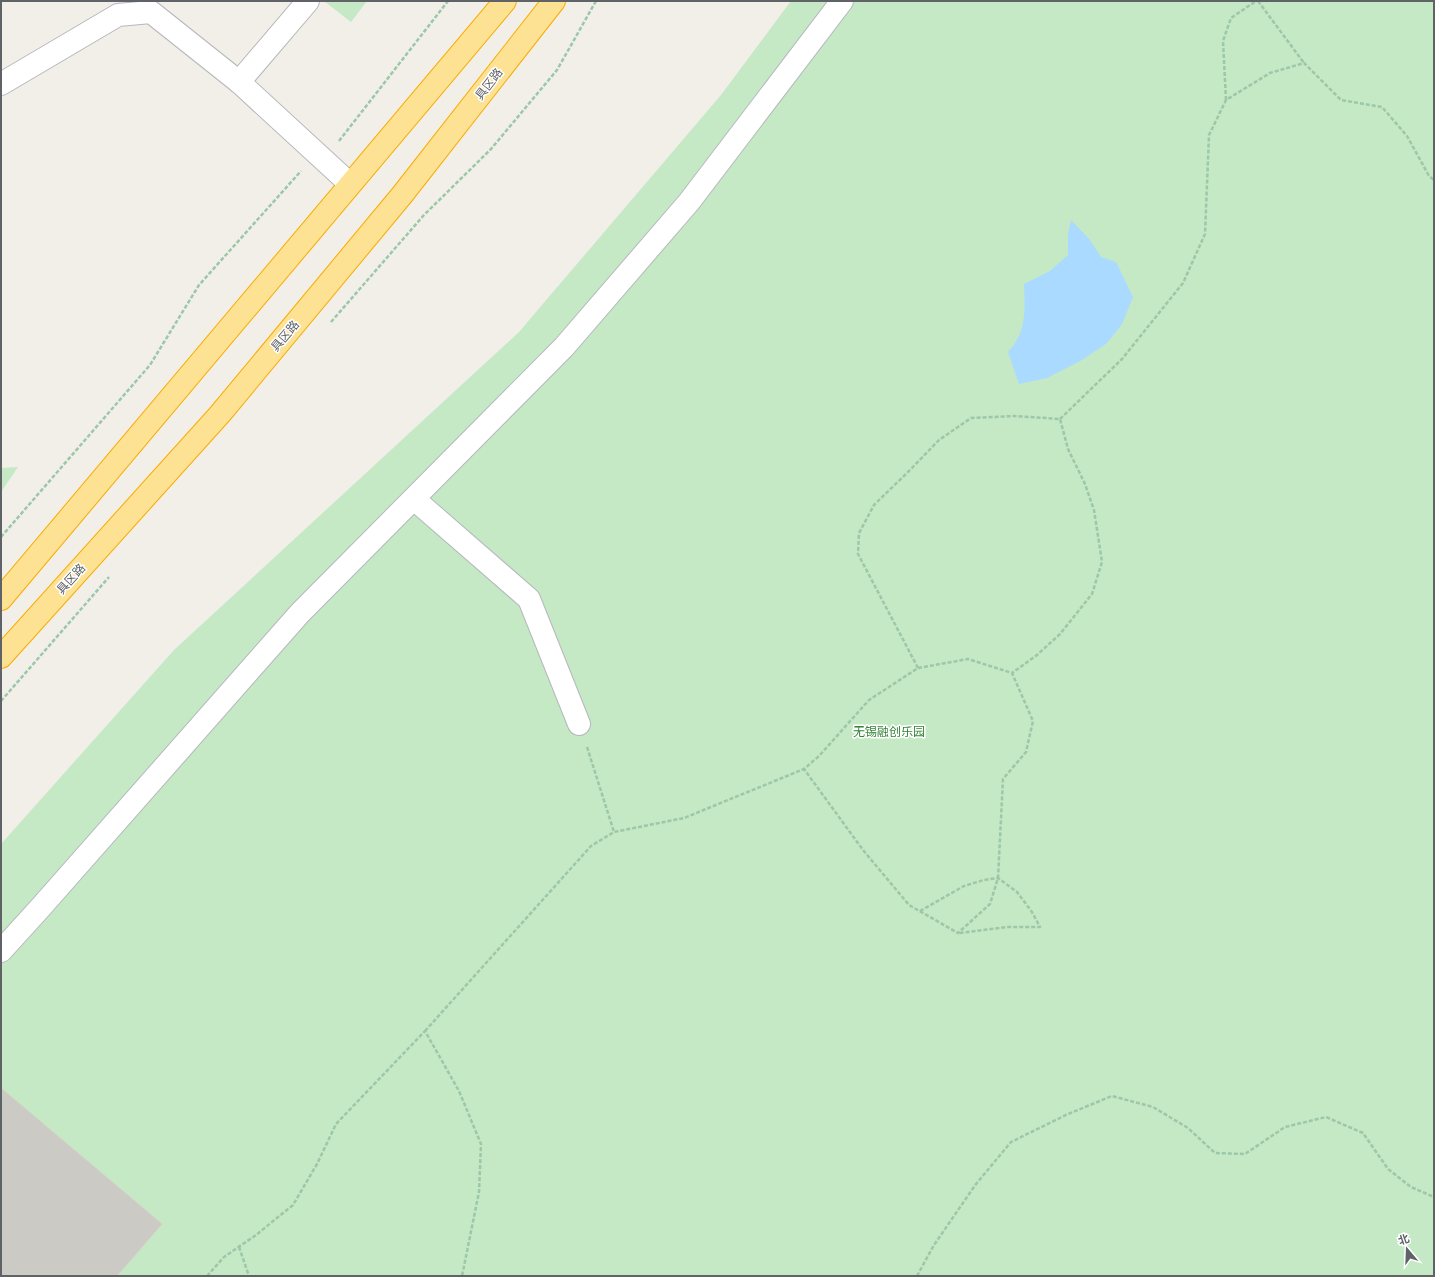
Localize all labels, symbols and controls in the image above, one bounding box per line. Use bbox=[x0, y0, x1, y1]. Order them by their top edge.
street label: 具区路 bbox=[471, 64, 506, 103]
street label: 具区路 bbox=[267, 316, 303, 355]
street label: 具区路 bbox=[52, 560, 89, 598]
park label: 无锡融创乐园 bbox=[853, 723, 925, 740]
north arrow bbox=[1387, 1229, 1427, 1269]
text: 北 bbox=[1396, 1230, 1412, 1249]

